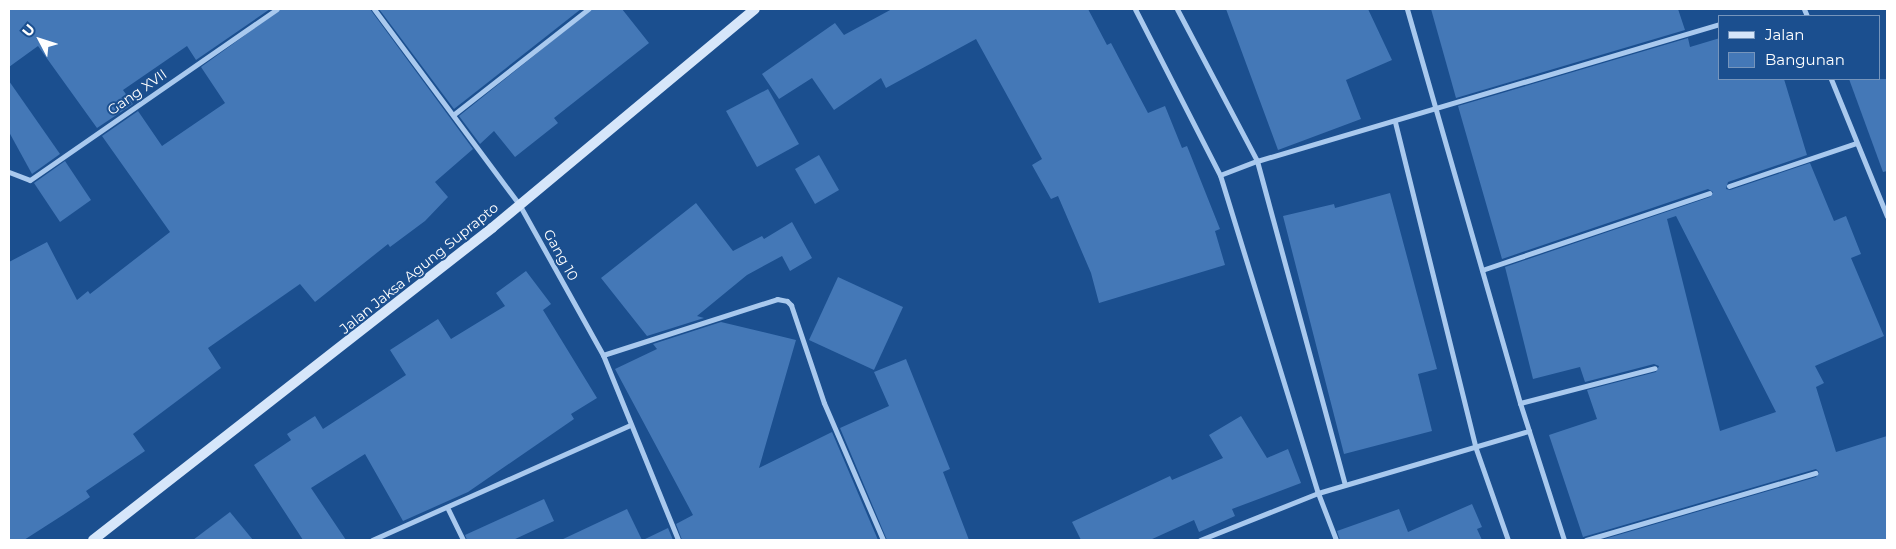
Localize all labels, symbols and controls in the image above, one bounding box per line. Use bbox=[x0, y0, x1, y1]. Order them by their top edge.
north arrow bbox=[15, 15, 65, 65]
legend bbox=[1718, 15, 1881, 80]
text: U bbox=[18, 20, 39, 40]
text: Jalan bbox=[1765, 25, 1804, 44]
text: Bangunan bbox=[1765, 50, 1845, 69]
street label: Gang XVII bbox=[104, 65, 170, 119]
street label: Jalan Jaksa Agung Suprapto bbox=[336, 199, 502, 337]
street label: Gang 10 bbox=[540, 226, 582, 284]

